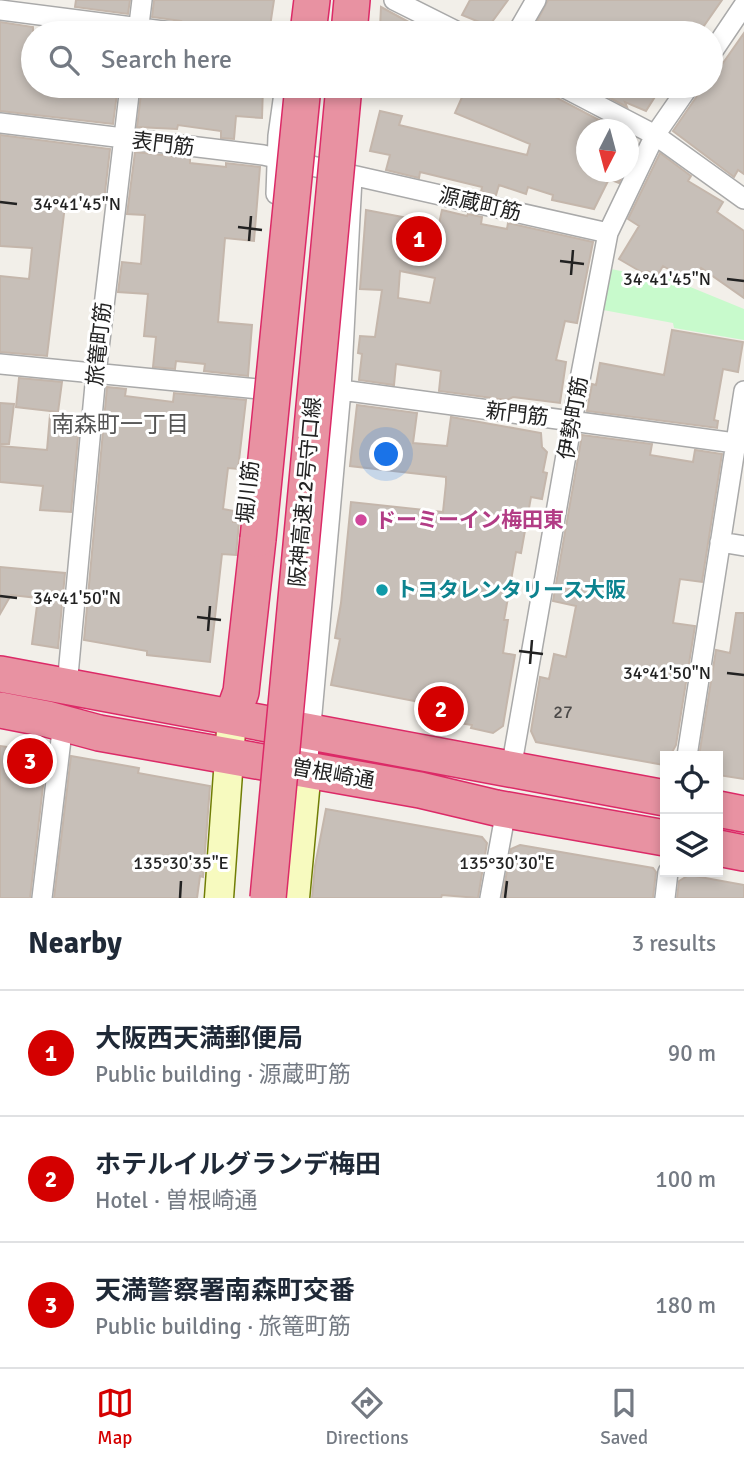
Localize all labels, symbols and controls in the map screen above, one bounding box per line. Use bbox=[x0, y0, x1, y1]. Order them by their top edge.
search box bbox=[21, 21, 723, 98]
icon: search bbox=[45, 41, 83, 79]
text: Search here bbox=[101, 44, 232, 76]
north arrow bbox=[576, 119, 639, 182]
street label: 表門筋 bbox=[130, 127, 196, 161]
street label: 源蔵町筋 bbox=[436, 182, 524, 226]
text: 34°41'45"N bbox=[33, 193, 121, 215]
pin: 1 bbox=[396, 213, 442, 265]
text: 34°41'45"N bbox=[623, 268, 711, 290]
street label: 旅篭町筋 bbox=[82, 301, 116, 387]
street label: 伊勢町筋 bbox=[553, 374, 593, 462]
street label: 阪神高速12号守口線 bbox=[284, 396, 326, 588]
street label: 新門筋 bbox=[484, 397, 550, 431]
district label: 南森町一丁目 bbox=[51, 410, 189, 439]
your location bbox=[369, 437, 403, 471]
street label: 堀川筋 bbox=[232, 459, 264, 525]
place label: ドーミーイン梅田東 bbox=[375, 507, 564, 533]
marker: ドーミーイン梅田東 bbox=[353, 512, 369, 528]
place label: トヨタレンタリース大阪 bbox=[396, 577, 626, 603]
marker: トヨタレンタリース大阪 bbox=[374, 582, 390, 598]
text: 34°41'50"N bbox=[33, 587, 121, 609]
text: 34°41'50"N bbox=[623, 662, 711, 684]
pin: 2 bbox=[418, 683, 464, 735]
house number: 27 bbox=[553, 701, 573, 723]
pin: 3 bbox=[7, 735, 53, 787]
map controls bbox=[660, 751, 723, 877]
button: locate bbox=[660, 751, 723, 814]
street label: 曽根崎通 bbox=[289, 754, 377, 794]
button: layers bbox=[660, 814, 723, 877]
text: 135°30'35"E bbox=[133, 852, 229, 874]
text: 135°30'30"E bbox=[459, 852, 555, 874]
text: Nearby bbox=[28, 925, 122, 962]
text: 3 results bbox=[632, 929, 716, 958]
text: 大阪西天満郵便局 bbox=[95, 1023, 303, 1055]
text: 1 bbox=[45, 1039, 57, 1068]
text: 90 m bbox=[668, 1039, 716, 1068]
text: Public building · 源蔵町筋 bbox=[95, 1060, 351, 1089]
text: ホテルイルグランデ梅田 bbox=[95, 1149, 381, 1181]
text: 2 bbox=[45, 1165, 57, 1194]
text: 100 m bbox=[655, 1165, 716, 1194]
text: Hotel · 曽根崎通 bbox=[95, 1186, 258, 1215]
text: 天満警察署南森町交番 bbox=[95, 1275, 355, 1307]
text: 3 bbox=[45, 1291, 57, 1320]
text: 180 m bbox=[655, 1291, 716, 1320]
text: Public building · 旅篭町筋 bbox=[95, 1312, 351, 1341]
tab: Map bbox=[96, 1384, 134, 1450]
tab: Directions bbox=[326, 1384, 409, 1450]
tab: Saved bbox=[600, 1384, 648, 1450]

